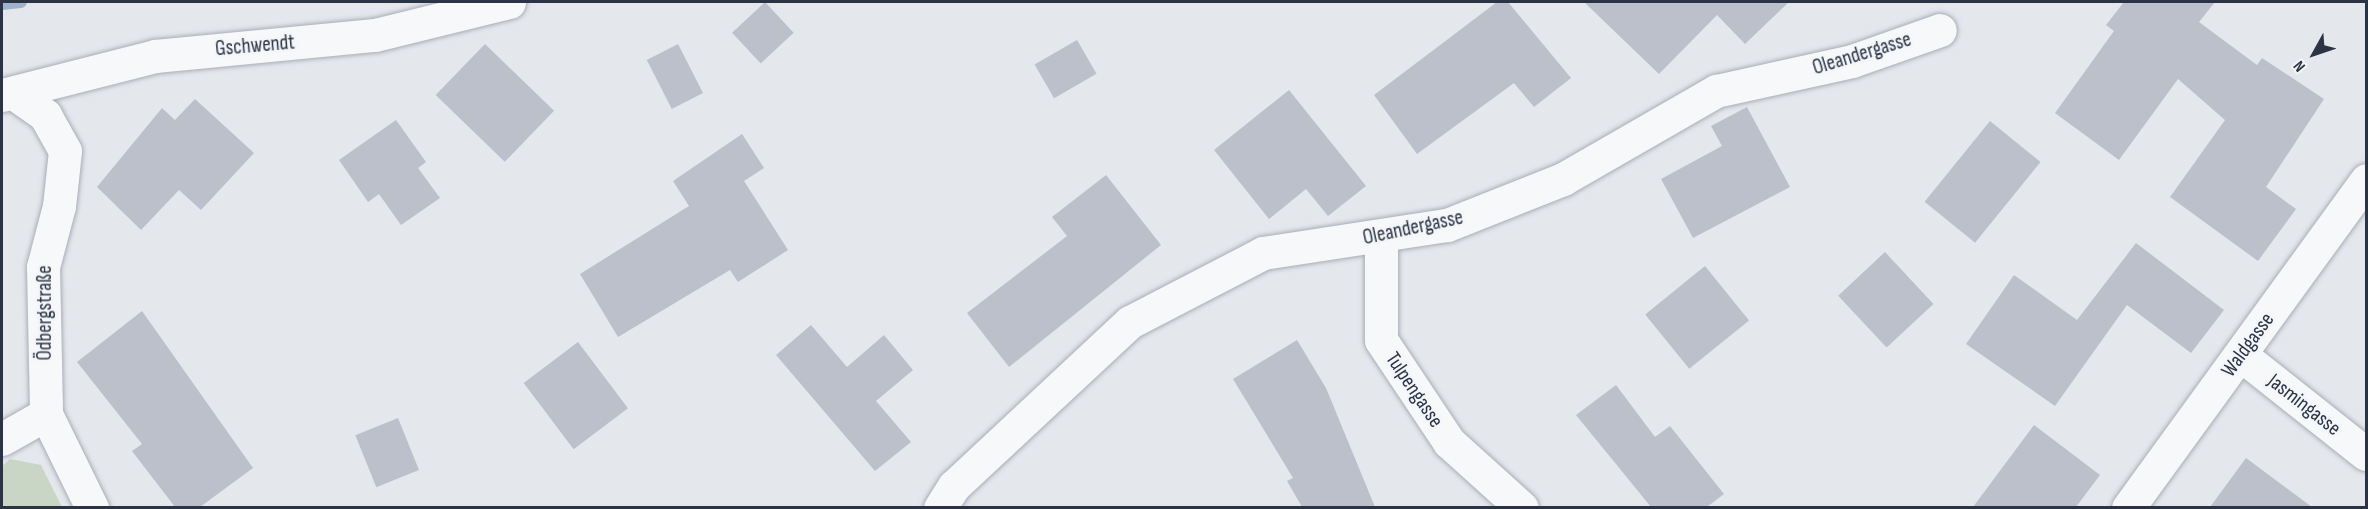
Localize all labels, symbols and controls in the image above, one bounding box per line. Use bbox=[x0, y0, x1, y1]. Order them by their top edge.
north arrow bbox=[2284, 24, 2344, 84]
street label: Oleandergasse bbox=[1810, 27, 1914, 81]
street label: Gschwendt bbox=[214, 30, 296, 62]
text: N bbox=[2290, 57, 2310, 75]
street label: Oleandergasse bbox=[1361, 205, 1465, 251]
street label: Ödbergstraße bbox=[32, 265, 58, 361]
street label: Waldgasse bbox=[2216, 308, 2280, 382]
street label: Tulpengasse bbox=[1380, 348, 1448, 432]
street label: Jasmingasse bbox=[2262, 369, 2346, 441]

